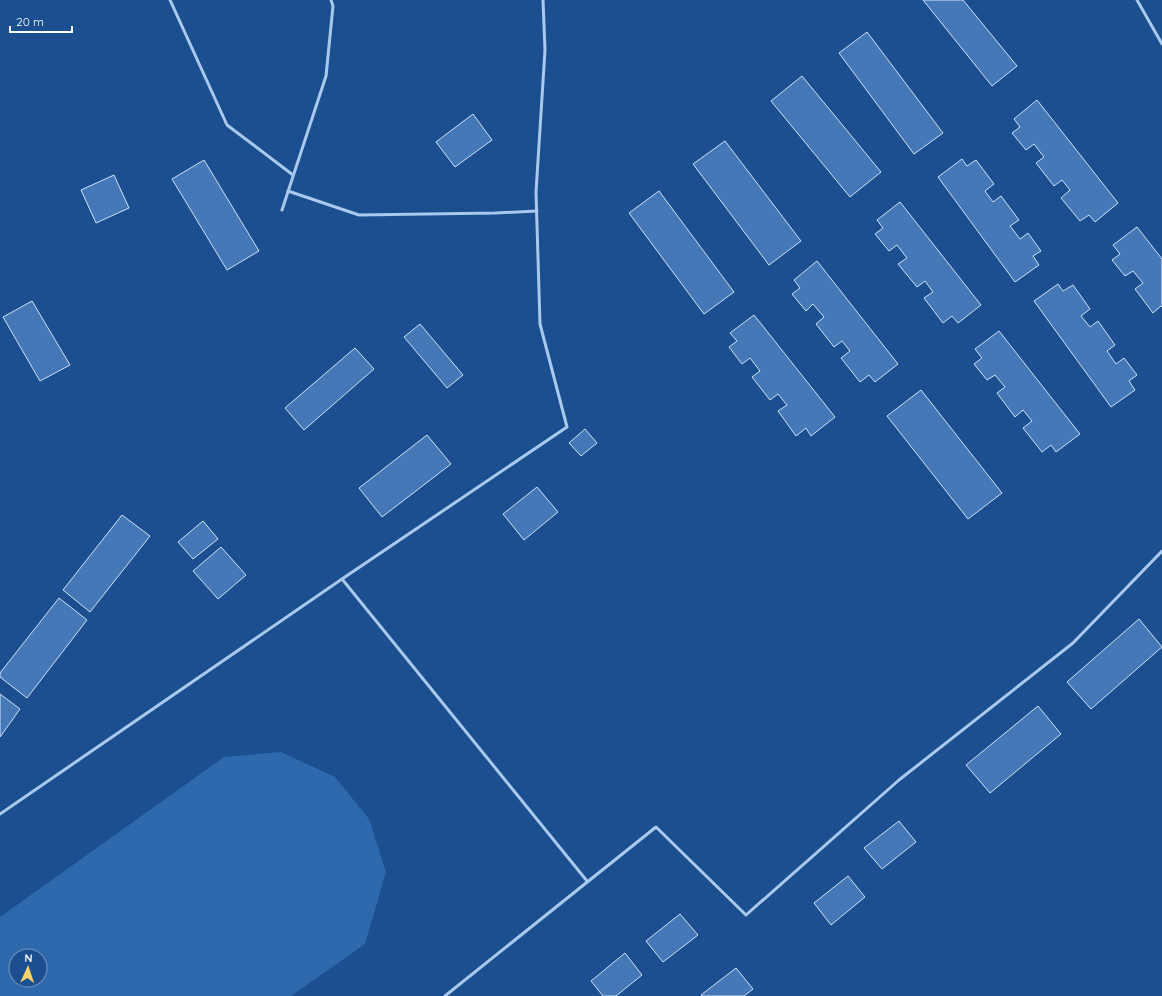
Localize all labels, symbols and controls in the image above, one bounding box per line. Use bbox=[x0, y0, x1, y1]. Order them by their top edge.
scale bar bbox=[10, 8, 72, 34]
text: 20 m bbox=[16, 14, 44, 29]
north arrow bbox=[8, 948, 48, 988]
text: N bbox=[24, 951, 33, 965]

